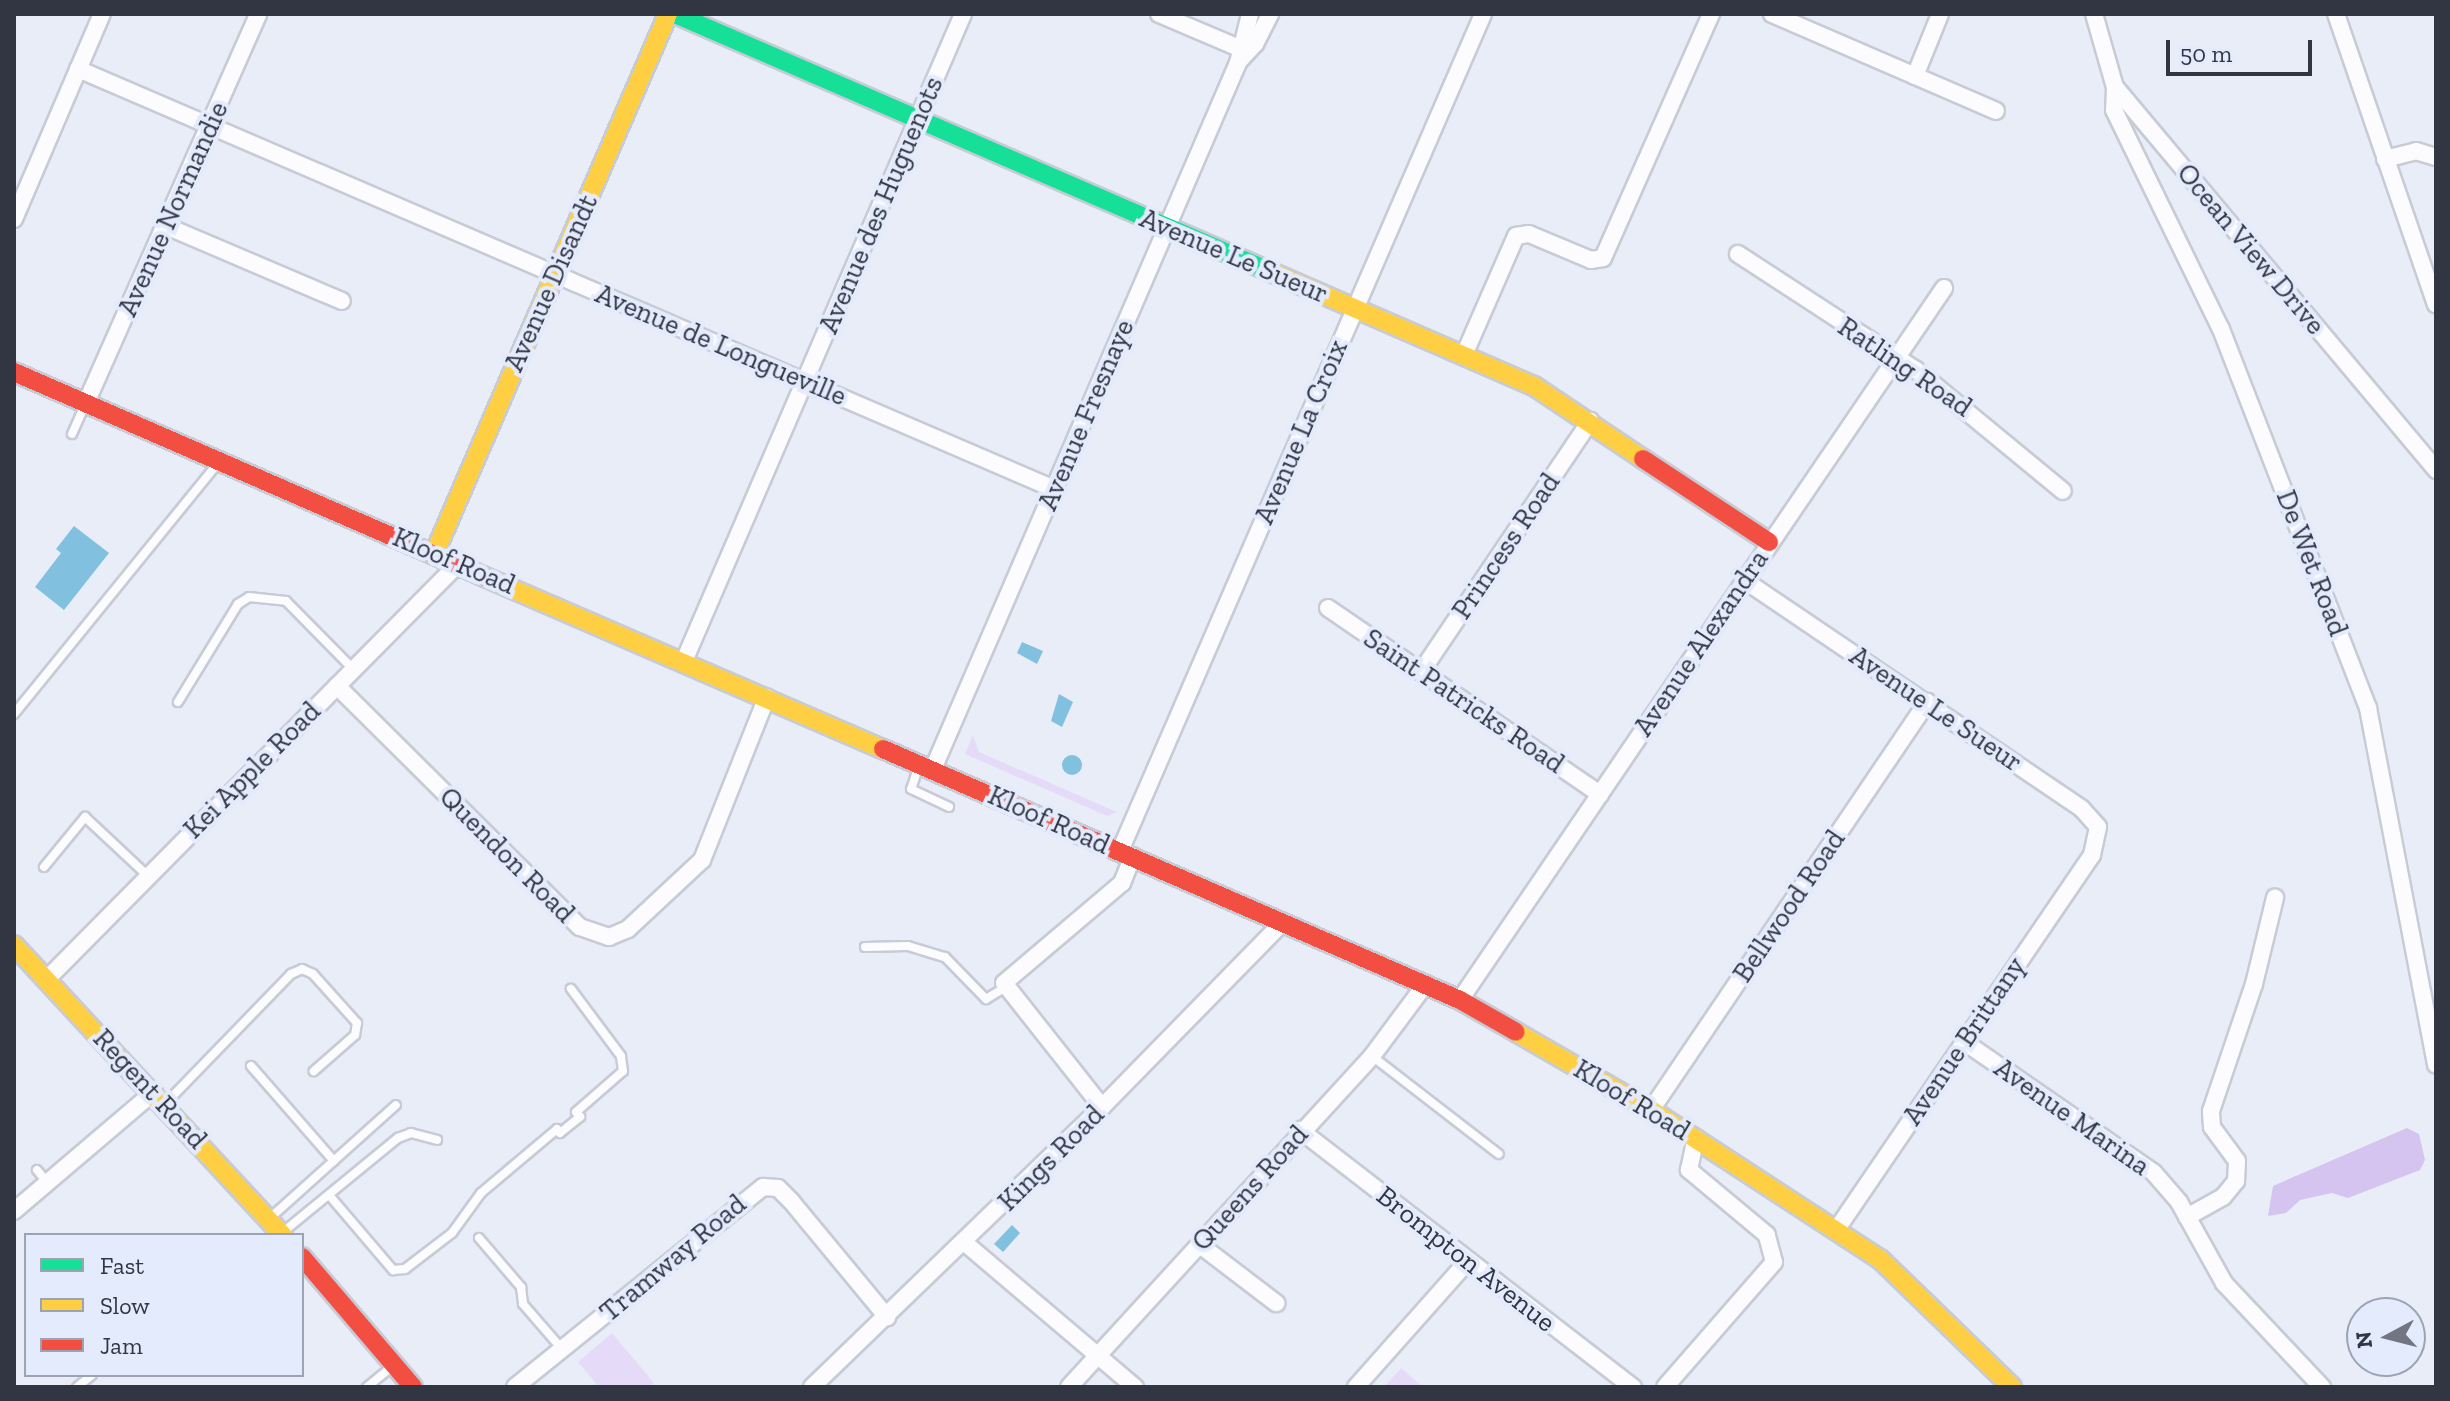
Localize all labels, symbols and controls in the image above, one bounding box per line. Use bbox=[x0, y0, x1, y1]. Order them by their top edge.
scale bar bbox=[2170, 24, 2316, 74]
text: 50 m bbox=[2180, 39, 2232, 68]
street label: Avenue des Huguenots bbox=[812, 72, 950, 338]
street label: Avenue Normandie bbox=[111, 96, 235, 322]
street label: Ocean View Drive bbox=[2169, 156, 2333, 342]
street label: Avenue Disandt bbox=[497, 189, 605, 377]
street label: Avenue Le Sueur bbox=[1135, 201, 1333, 311]
street label: Avenue de Longueville bbox=[590, 277, 852, 413]
street label: Ratling Road bbox=[1832, 310, 1978, 424]
street label: Avenue Fresnaye bbox=[1031, 315, 1141, 515]
street label: Avenue La Croix bbox=[1247, 335, 1355, 529]
street label: Princess Road bbox=[1445, 467, 1567, 625]
street label: De Wet Road bbox=[2269, 485, 2355, 641]
street label: Kloof Road bbox=[388, 520, 520, 602]
street label: Avenue Alexandra bbox=[1626, 543, 1776, 743]
street label: Saint Patricks Road bbox=[1357, 621, 1571, 781]
street label: Avenue Le Sueur bbox=[1843, 639, 2029, 779]
street label: Kei Apple Road bbox=[176, 694, 328, 846]
street label: Kloof Road bbox=[983, 778, 1115, 862]
street label: Quendon Road bbox=[432, 780, 582, 930]
street label: Bellwood Road bbox=[1726, 823, 1852, 989]
street label: Avenue Brittany bbox=[1895, 951, 2033, 1131]
street label: Regent Road bbox=[86, 1022, 214, 1156]
street label: Avenue Marina bbox=[1988, 1051, 2156, 1183]
street label: Kloof Road bbox=[1568, 1052, 1696, 1148]
street label: Kings Road bbox=[991, 1098, 1111, 1218]
street label: Queens Road bbox=[1185, 1118, 1315, 1258]
street label: Brompton Avenue bbox=[1370, 1179, 1562, 1339]
street label: Tramway Road bbox=[593, 1187, 753, 1329]
legend bbox=[24, 1233, 304, 1377]
text: Fast bbox=[100, 1251, 144, 1280]
text: Slow bbox=[100, 1291, 150, 1320]
north arrow bbox=[2346, 1297, 2426, 1377]
text: N bbox=[2349, 1330, 2378, 1350]
text: Jam bbox=[100, 1331, 143, 1360]

